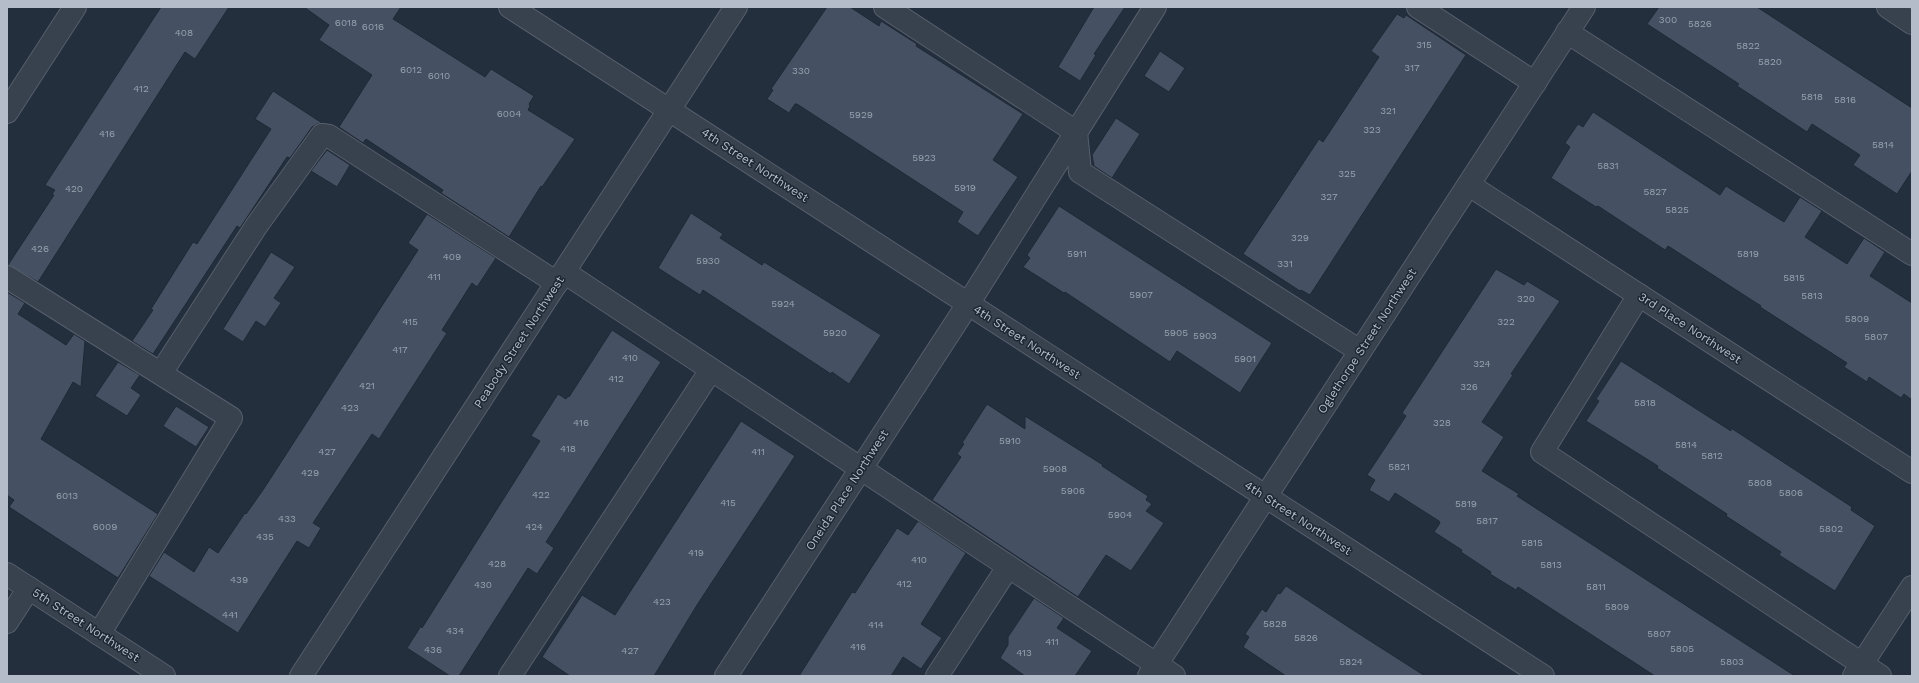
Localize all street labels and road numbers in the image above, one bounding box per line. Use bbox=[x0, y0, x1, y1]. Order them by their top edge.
street label: 4th Street Northwest bbox=[699, 125, 811, 205]
street label: Oglethorpe Street Northwest bbox=[1315, 266, 1419, 416]
street label: Peabody Street Northwest bbox=[471, 273, 567, 411]
street label: 3rd Place Northwest bbox=[1636, 290, 1744, 366]
street label: 4th Street Northwest bbox=[971, 302, 1083, 382]
street label: Oneida Place Northwest bbox=[803, 427, 891, 553]
street label: 4th Street Northwest bbox=[1242, 478, 1354, 558]
street label: 5th Street Northwest bbox=[30, 585, 142, 665]

